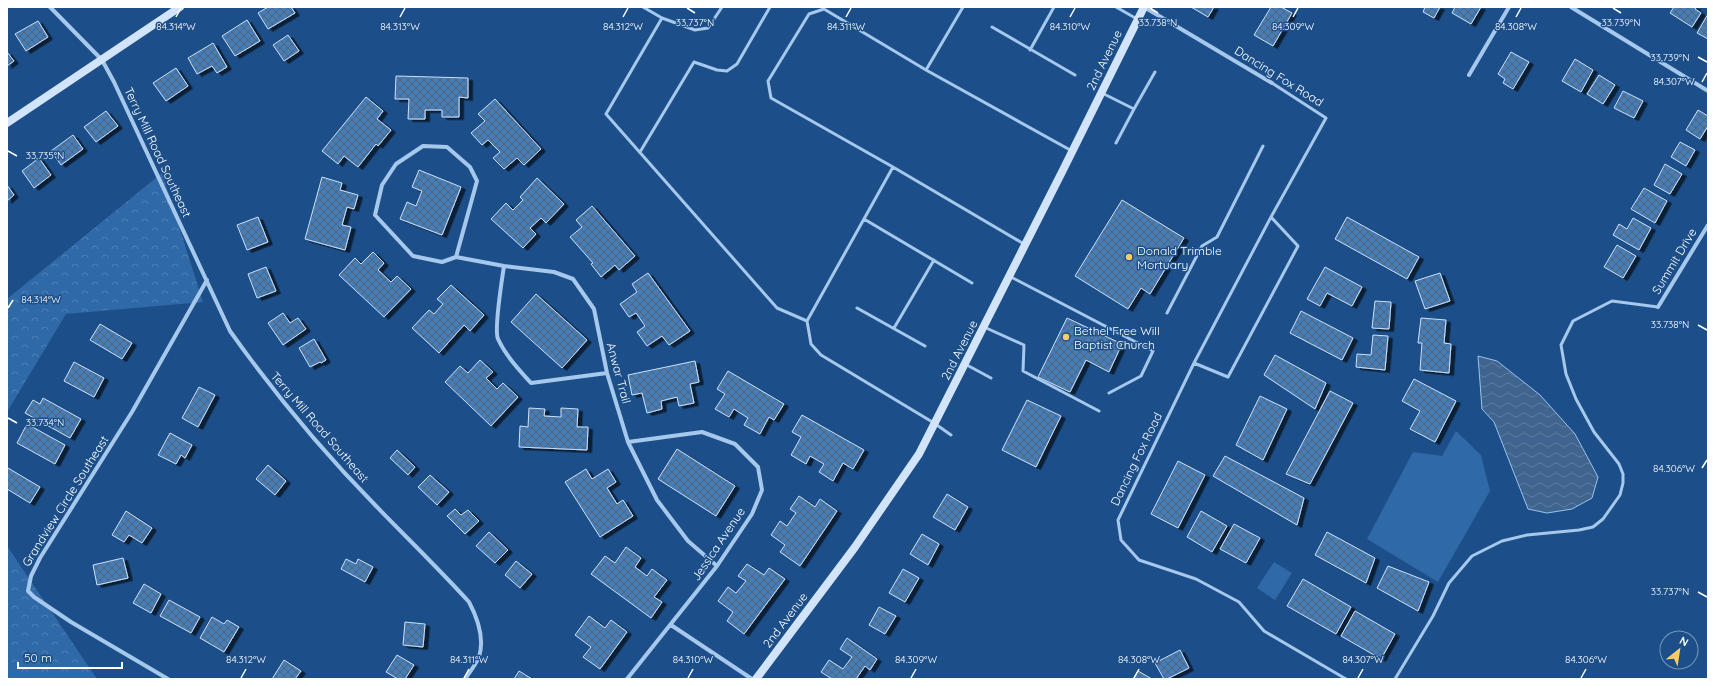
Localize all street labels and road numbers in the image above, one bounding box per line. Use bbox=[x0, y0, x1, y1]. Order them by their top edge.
street label: 2nd Avenue bbox=[1083, 27, 1125, 93]
street label: Dancing Fox Road bbox=[1232, 43, 1326, 109]
street label: Terry Mill Road Southeast bbox=[121, 85, 195, 219]
street label: Summit Drive bbox=[1648, 225, 1700, 297]
street label: 2nd Avenue bbox=[938, 317, 981, 382]
street label: Anwar Trail bbox=[604, 341, 634, 405]
street label: Terry Mill Road Southeast bbox=[268, 369, 372, 485]
street label: Dancing Fox Road bbox=[1107, 410, 1165, 508]
street label: Grandview Circle Southeast bbox=[19, 433, 111, 569]
street label: Jessica Avenue bbox=[688, 504, 748, 584]
street label: 2nd Avenue bbox=[759, 589, 811, 651]

